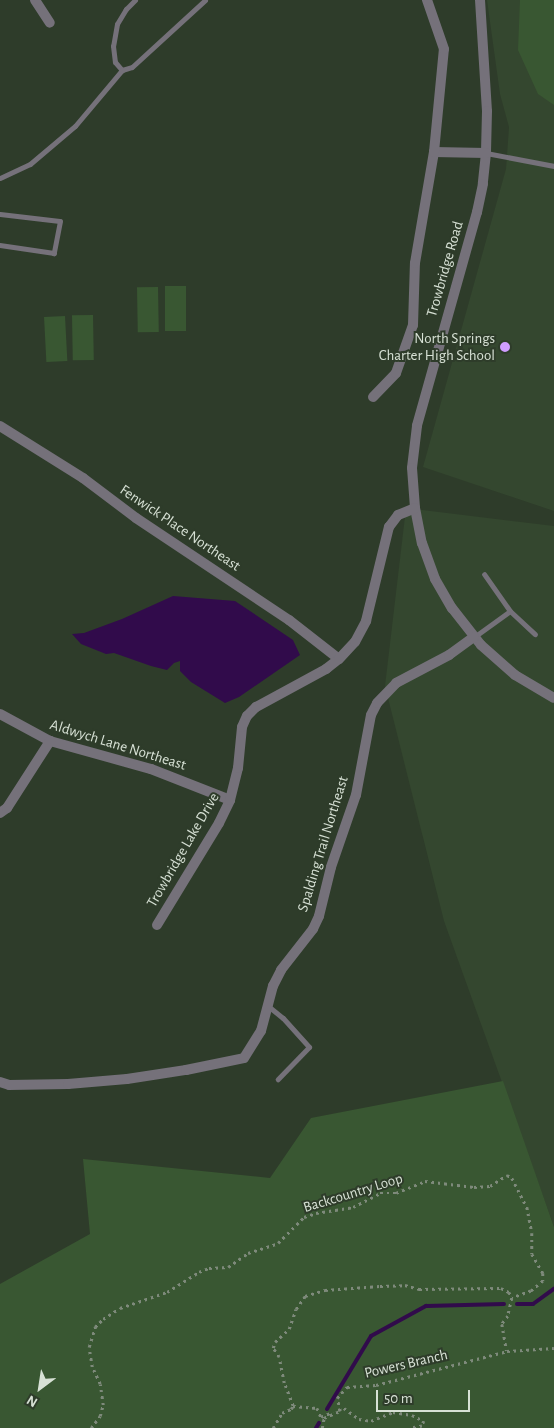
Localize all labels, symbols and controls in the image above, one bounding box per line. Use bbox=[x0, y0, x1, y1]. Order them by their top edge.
street label: Trowbridge Road bbox=[423, 219, 467, 319]
place label: North Springs Charter High School bbox=[379, 329, 495, 364]
marker: North Springs Charter High School bbox=[499, 341, 511, 353]
street label: Fenwick Place Northeast bbox=[116, 481, 244, 575]
street label: Aldwych Lane Northeast bbox=[48, 716, 188, 774]
street label: Spalding Trail Northeast bbox=[294, 774, 352, 914]
street label: Trowbridge Lake Drive bbox=[143, 789, 223, 911]
street label: Backcountry Loop bbox=[301, 1169, 405, 1217]
street label: Powers Branch bbox=[363, 1346, 449, 1382]
north arrow bbox=[15, 1363, 65, 1413]
scale bar bbox=[379, 1380, 473, 1412]
text: 50 m bbox=[384, 1391, 413, 1406]
text: N bbox=[25, 1392, 40, 1409]

